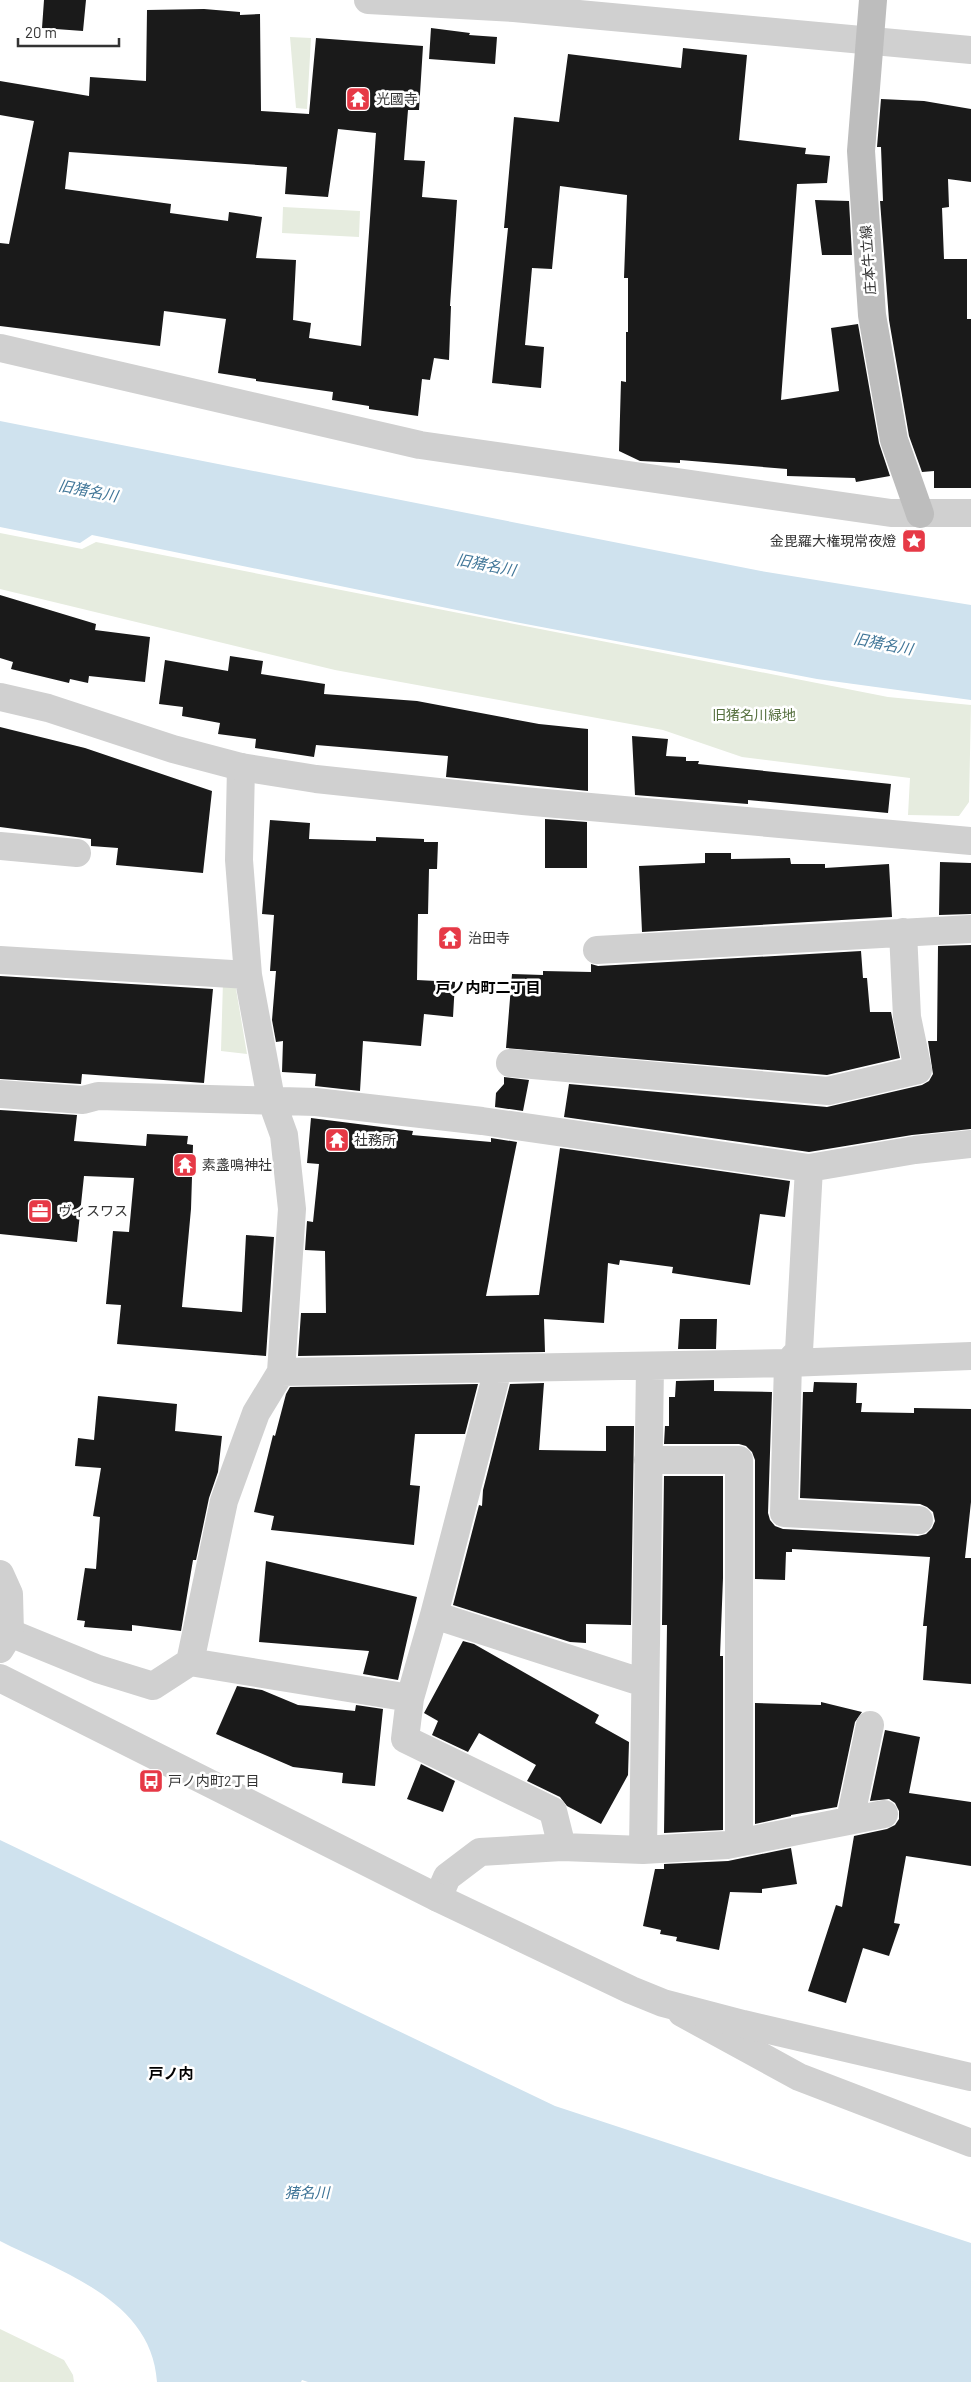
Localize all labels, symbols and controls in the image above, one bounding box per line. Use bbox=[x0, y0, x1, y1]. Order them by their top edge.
scale bar bbox=[18, 15, 119, 47]
text: 20 m bbox=[25, 23, 57, 41]
temple icon: 光國寺 bbox=[345, 86, 371, 112]
place label: 光國寺 bbox=[376, 90, 418, 107]
street label: 庄本牛立線 bbox=[857, 225, 878, 296]
water label: 旧猪名川 bbox=[57, 475, 121, 505]
place icon: 金毘羅大権現常夜燈 bbox=[901, 528, 927, 554]
place label: 金毘羅大権現常夜燈 bbox=[770, 532, 896, 549]
water label: 旧猪名川 bbox=[455, 549, 519, 579]
water label: 旧猪名川 bbox=[852, 628, 916, 658]
park label: 旧猪名川緑地 bbox=[712, 706, 796, 723]
temple icon: 治田寺 bbox=[437, 925, 463, 951]
place label: 治田寺 bbox=[468, 929, 510, 946]
district label: 戸ノ内町二丁目 bbox=[435, 978, 541, 996]
temple icon: 社務所 bbox=[324, 1127, 350, 1153]
place label: 社務所 bbox=[354, 1131, 396, 1148]
temple icon: 素盞鳴神社 bbox=[172, 1152, 198, 1178]
place label: 素盞鳴神社 bbox=[202, 1156, 272, 1173]
office icon: ヴィスワス bbox=[27, 1198, 53, 1224]
place label: ヴィスワス bbox=[58, 1202, 128, 1219]
bus stop icon: 戸ノ内町2丁目 bbox=[138, 1768, 164, 1794]
place label: 戸ノ内町2丁目 bbox=[168, 1772, 260, 1789]
district label: 戸ノ内 bbox=[148, 2064, 194, 2082]
water label: 猪名川 bbox=[284, 2183, 331, 2201]

